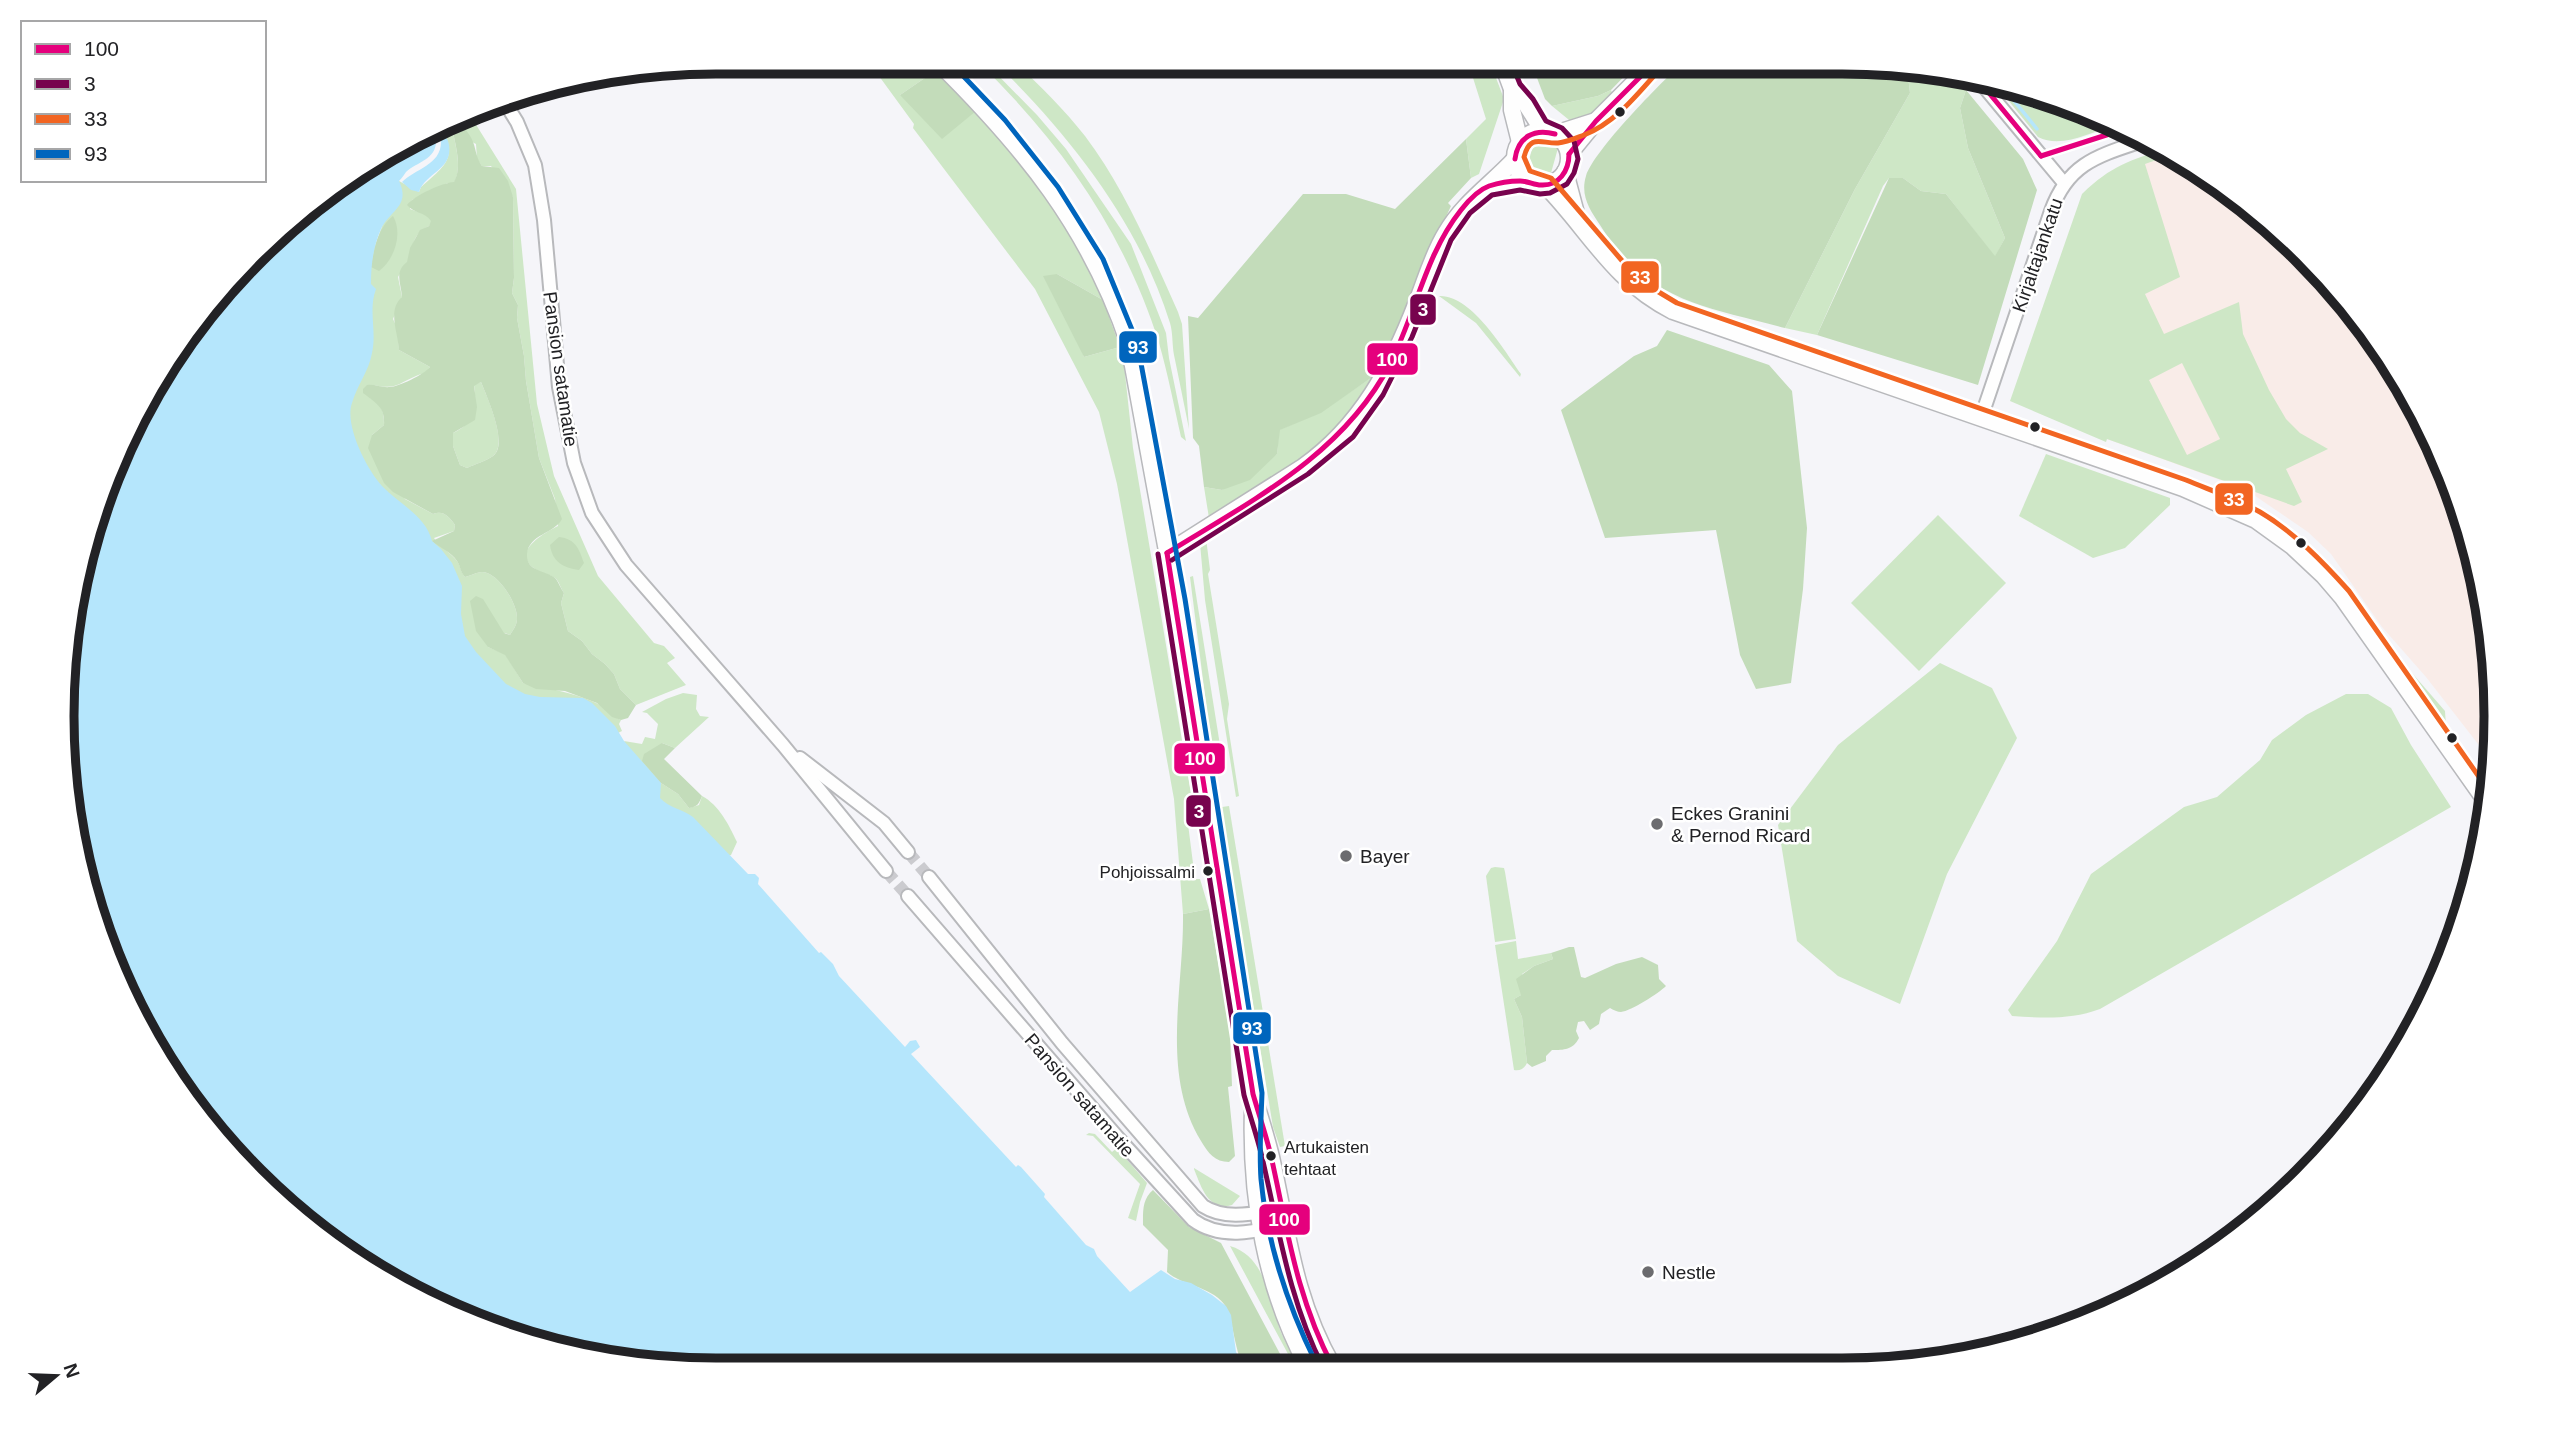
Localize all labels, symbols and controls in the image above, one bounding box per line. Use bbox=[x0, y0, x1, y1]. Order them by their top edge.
legend bbox=[21, 21, 266, 182]
text: 100 bbox=[84, 37, 119, 60]
text: 3 bbox=[84, 72, 96, 95]
unlabelled marker bbox=[1613, 105, 1627, 119]
text: 33 bbox=[84, 107, 107, 130]
text: 93 bbox=[84, 142, 107, 165]
street label: Kirjaltajankatu bbox=[2008, 195, 2067, 315]
line badge: 33 bbox=[1620, 260, 1660, 294]
text: 33 bbox=[1629, 267, 1651, 288]
street label: Pansion satamatie bbox=[539, 290, 582, 448]
line badge: 3 bbox=[1409, 293, 1437, 326]
text: 3 bbox=[1418, 299, 1428, 320]
line badge: 93 bbox=[1118, 330, 1158, 364]
text: 93 bbox=[1127, 337, 1149, 358]
line badge: 100 bbox=[1366, 342, 1419, 376]
text: 100 bbox=[1376, 349, 1408, 370]
unlabelled marker bbox=[2028, 420, 2042, 434]
line badge: 33 bbox=[2214, 482, 2254, 516]
text: 33 bbox=[2223, 489, 2245, 510]
unlabelled marker bbox=[2294, 536, 2308, 550]
unlabelled marker bbox=[2445, 731, 2459, 745]
line badge: 100 bbox=[1173, 742, 1226, 775]
text: 100 bbox=[1184, 748, 1216, 769]
line badge: 3 bbox=[1185, 794, 1212, 828]
text: 3 bbox=[1194, 801, 1204, 822]
place label: Eckes Granini & Pernod Ricard bbox=[1671, 803, 1810, 846]
marker: Eckes Granini & Pernod Ricard bbox=[1649, 816, 1665, 832]
place label: Bayer bbox=[1360, 846, 1410, 867]
marker: Bayer bbox=[1338, 848, 1354, 864]
place label: Pohjoissalmi bbox=[1100, 863, 1195, 882]
marker: Pohjoissalmi bbox=[1201, 864, 1215, 878]
line badge: 93 bbox=[1232, 1011, 1272, 1045]
text: 93 bbox=[1241, 1018, 1263, 1039]
street label: Pansion satamatie bbox=[1020, 1029, 1139, 1161]
place label: Artukaisten tehtaat bbox=[1284, 1138, 1369, 1179]
marker: Artukaisten tehtaat bbox=[1264, 1149, 1278, 1163]
line badge: 100 bbox=[1258, 1203, 1311, 1236]
text: 100 bbox=[1268, 1209, 1300, 1230]
place label: Nestle bbox=[1662, 1262, 1716, 1283]
marker: Nestle bbox=[1640, 1264, 1656, 1280]
north arrow bbox=[21, 1341, 91, 1411]
text: N bbox=[59, 1361, 84, 1381]

